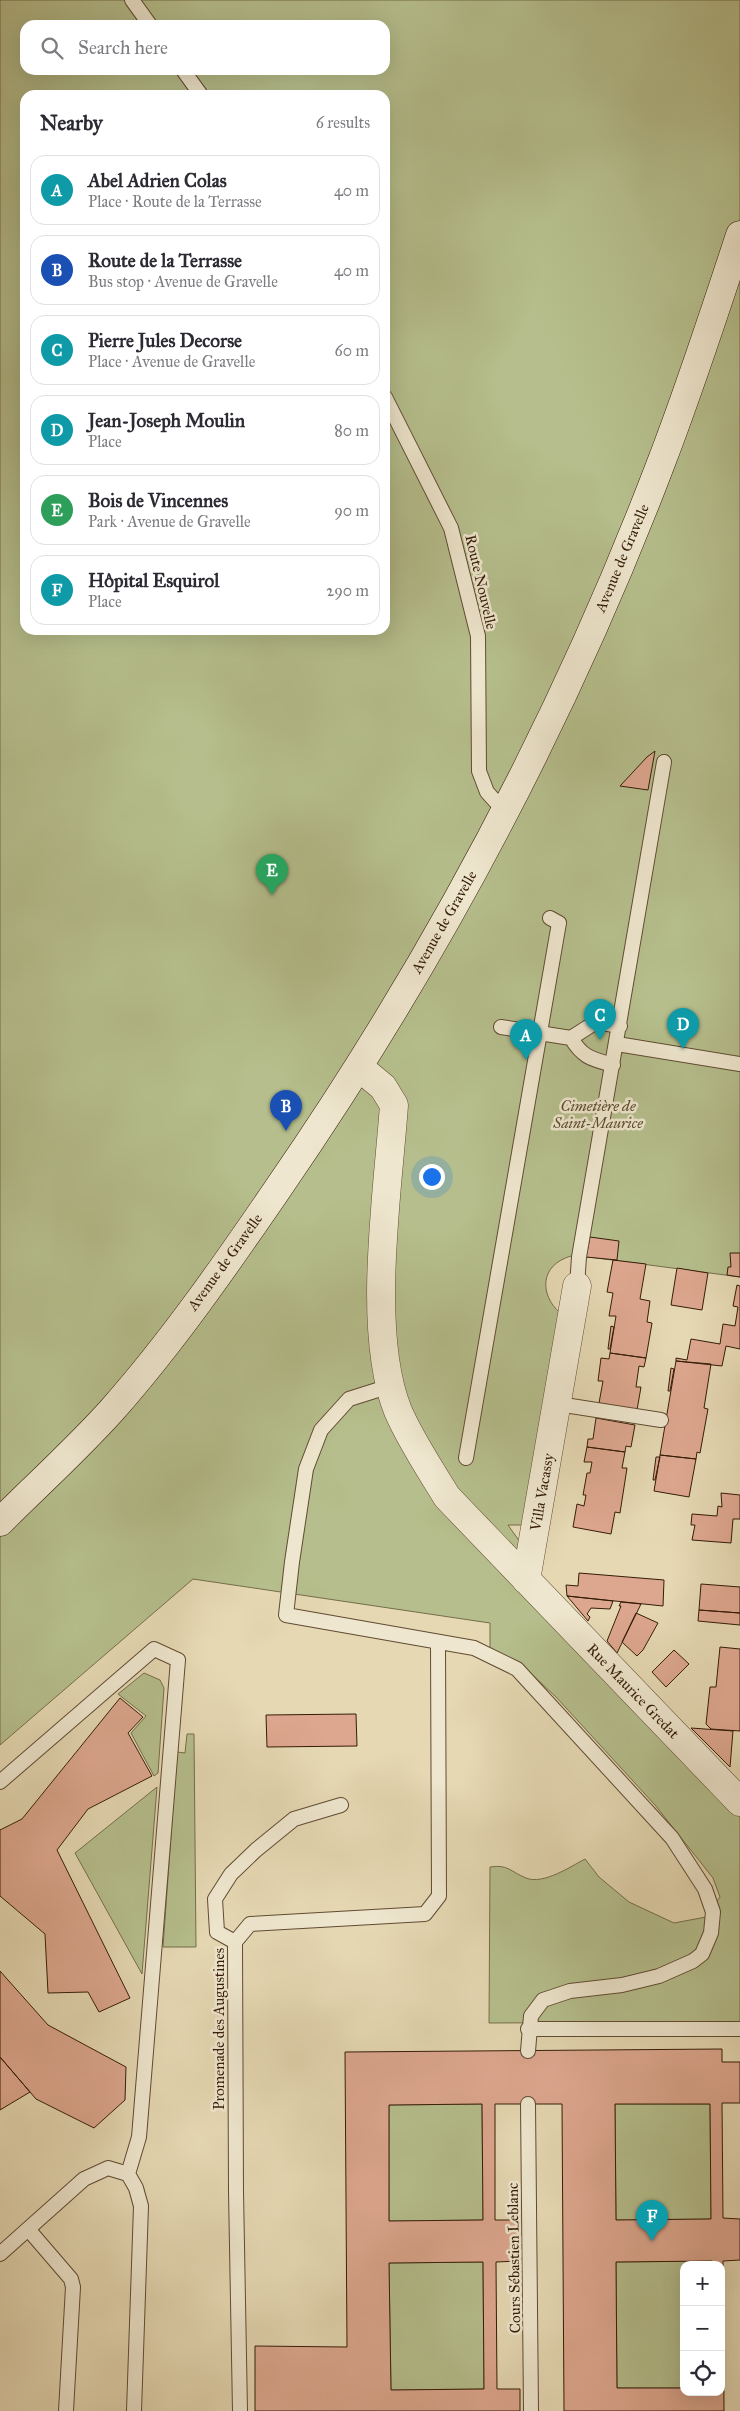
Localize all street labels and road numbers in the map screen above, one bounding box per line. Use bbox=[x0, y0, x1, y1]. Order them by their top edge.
street label: Avenue de Gravelle bbox=[591, 501, 653, 616]
street label: Route Nouvelle bbox=[461, 533, 501, 631]
street label: Avenue de Gravelle bbox=[407, 867, 481, 977]
street label: Avenue de Gravelle bbox=[183, 1210, 266, 1315]
street label: Villa Vacassy bbox=[526, 1451, 558, 1533]
street label: Rue Maurice Gredat bbox=[583, 1640, 683, 1743]
street label: Promenade des Augustines bbox=[210, 1948, 228, 2110]
street label: Cours Sébastien Leblanc bbox=[504, 2183, 524, 2333]

